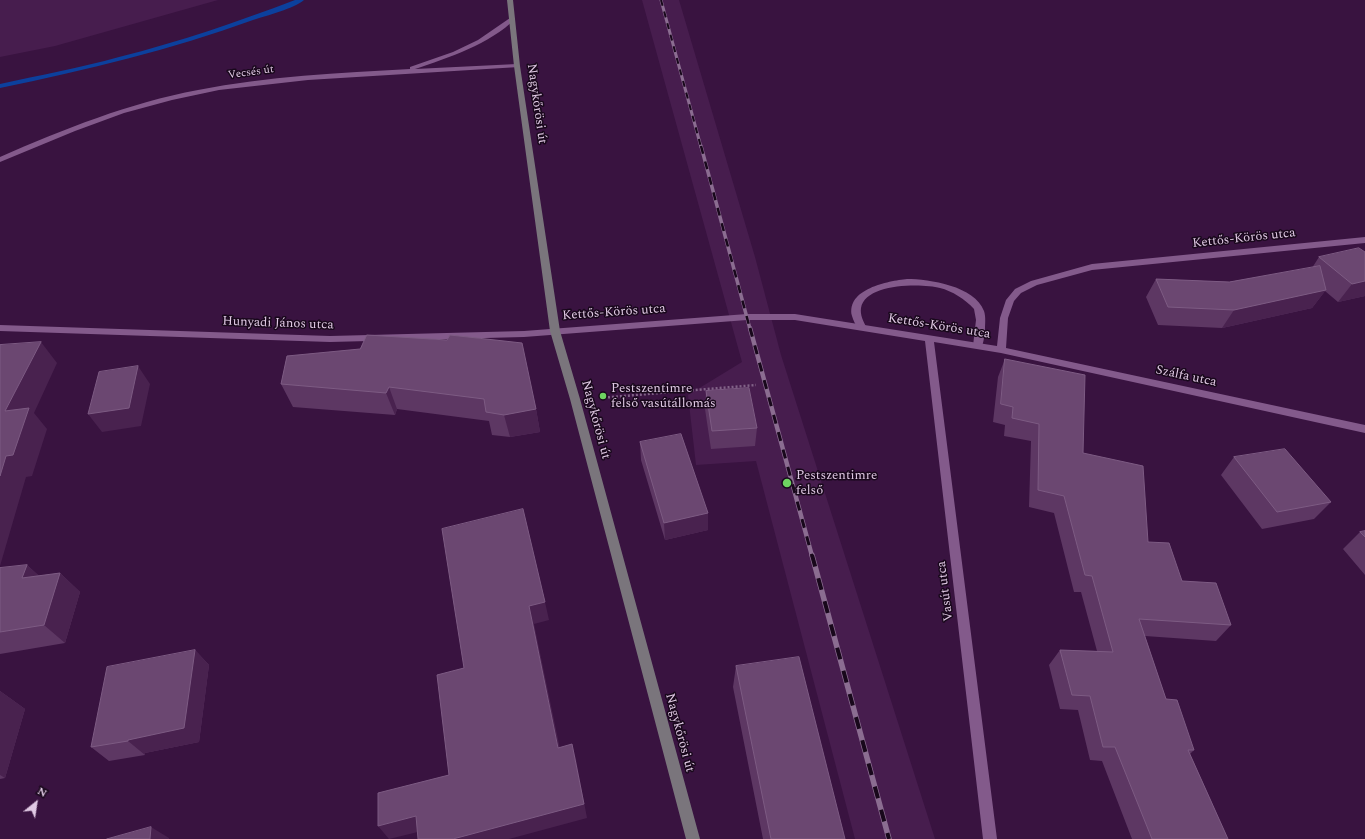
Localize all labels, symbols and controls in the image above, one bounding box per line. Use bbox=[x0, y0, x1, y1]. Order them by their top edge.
street label: Vecsés út bbox=[227, 63, 275, 83]
street label: Nagykőrösi út bbox=[523, 63, 549, 145]
street label: Kettős-Körös utca bbox=[1192, 226, 1296, 252]
street label: Kettős-Körös utca bbox=[562, 302, 666, 324]
street label: Kettős-Körös utca bbox=[887, 311, 991, 343]
street label: Hunyadi János utca bbox=[222, 314, 334, 334]
street label: Szálfa utca bbox=[1154, 363, 1218, 391]
street label: Nagykőrösi út bbox=[577, 379, 613, 461]
place label: Pestszentimre felső vasútállomás bbox=[611, 381, 716, 412]
marker: Pestszentimre felső vasútállomás bbox=[598, 391, 608, 401]
place label: Pestszentimre felső bbox=[796, 468, 877, 499]
marker: Pestszentimre felső bbox=[781, 477, 793, 489]
street label: Vasút utca bbox=[935, 560, 957, 622]
street label: Nagykőrösi út bbox=[661, 692, 697, 774]
north arrow bbox=[16, 783, 56, 823]
text: N bbox=[34, 783, 50, 802]

